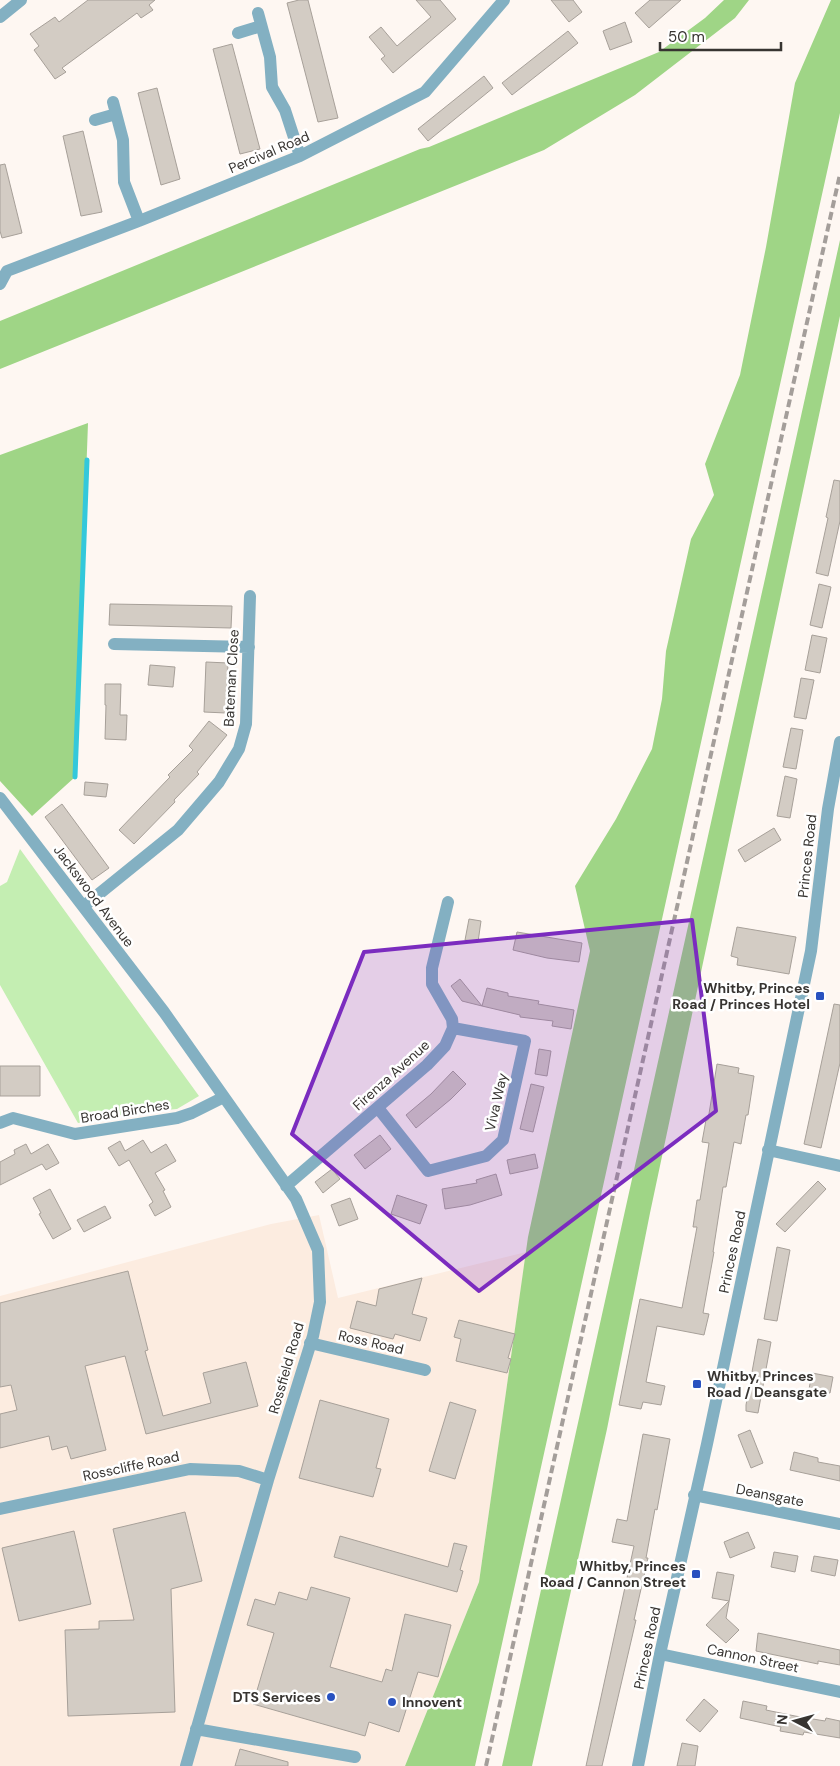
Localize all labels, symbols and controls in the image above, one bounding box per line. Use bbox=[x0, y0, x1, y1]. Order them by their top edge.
scale bar bbox=[660, 20, 781, 52]
text: 50 m bbox=[668, 27, 705, 47]
street label: Percival Road bbox=[226, 127, 312, 177]
street label: Bateman Close bbox=[219, 629, 243, 727]
street label: Princes Road bbox=[794, 813, 820, 899]
street label: Jackswood Avenue bbox=[50, 841, 138, 951]
place label: Whitby, Princes Road / Princes Hotel bbox=[672, 979, 810, 1013]
marker: Whitby, Princes Road / Princes Hotel bbox=[814, 990, 826, 1002]
street label: Firenza Avenue bbox=[349, 1036, 433, 1114]
street label: Viva Way bbox=[481, 1071, 511, 1133]
street label: Broad Birches bbox=[79, 1095, 171, 1127]
street label: Princes Road bbox=[714, 1209, 750, 1295]
street label: Rossfield Road bbox=[264, 1320, 308, 1416]
street label: Ross Road bbox=[337, 1326, 405, 1358]
place label: Whitby, Princes Road / Deansgate bbox=[707, 1367, 827, 1401]
marker: Whitby, Princes Road / Deansgate bbox=[691, 1378, 703, 1390]
street label: Rosscliffe Road bbox=[81, 1447, 181, 1485]
street label: Deansgate bbox=[735, 1480, 805, 1510]
place label: Whitby, Princes Road / Cannon Street bbox=[540, 1557, 686, 1591]
marker: Whitby, Princes Road / Cannon Street bbox=[690, 1568, 702, 1580]
street label: Princes Road bbox=[629, 1605, 665, 1691]
street label: Cannon Street bbox=[705, 1639, 801, 1677]
place label: DTS Services bbox=[233, 1688, 321, 1706]
marker: DTS Services bbox=[325, 1691, 337, 1703]
place label: Innovent bbox=[402, 1693, 462, 1711]
marker: Innovent bbox=[386, 1696, 398, 1708]
north arrow bbox=[770, 1696, 820, 1746]
text: N bbox=[773, 1714, 792, 1726]

